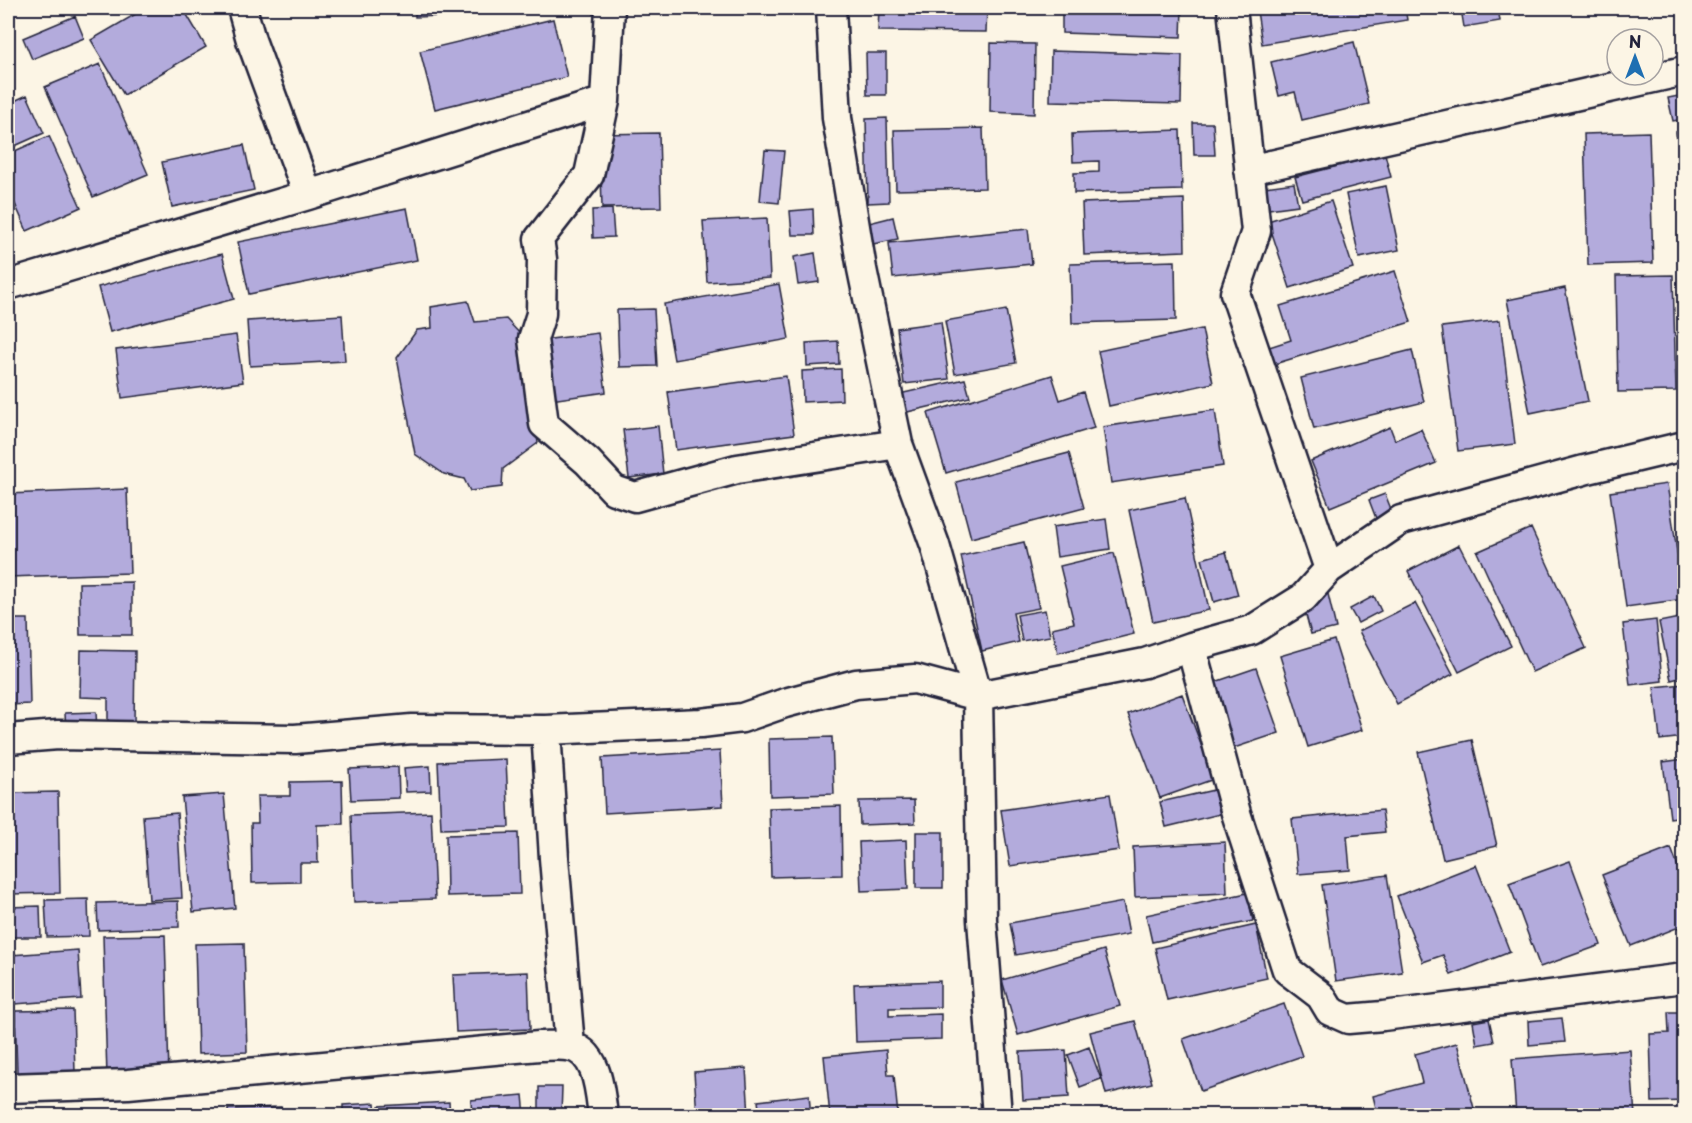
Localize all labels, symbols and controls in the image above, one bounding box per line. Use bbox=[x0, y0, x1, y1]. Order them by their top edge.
north arrow bbox=[1605, 27, 1665, 87]
text: N bbox=[1629, 29, 1641, 53]

